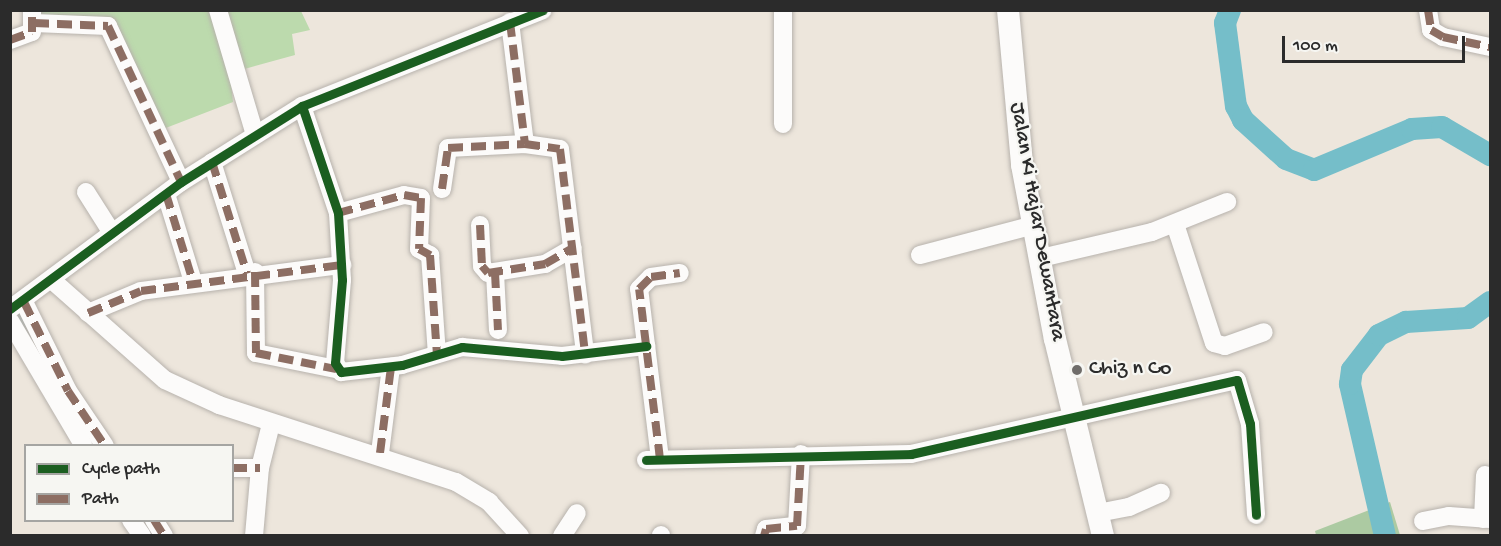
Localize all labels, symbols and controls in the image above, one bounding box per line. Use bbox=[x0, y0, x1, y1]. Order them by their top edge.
scale bar bbox=[1285, 24, 1468, 62]
text: 100 m bbox=[1293, 36, 1338, 57]
street label: Jalan Ki Hajar Dewantara bbox=[1002, 101, 1070, 343]
place label: Chiz n Co bbox=[1089, 357, 1171, 383]
marker: Chiz n Co bbox=[1070, 363, 1084, 377]
legend bbox=[24, 444, 234, 522]
text: Cycle path bbox=[82, 459, 160, 480]
text: Path bbox=[82, 489, 119, 510]

